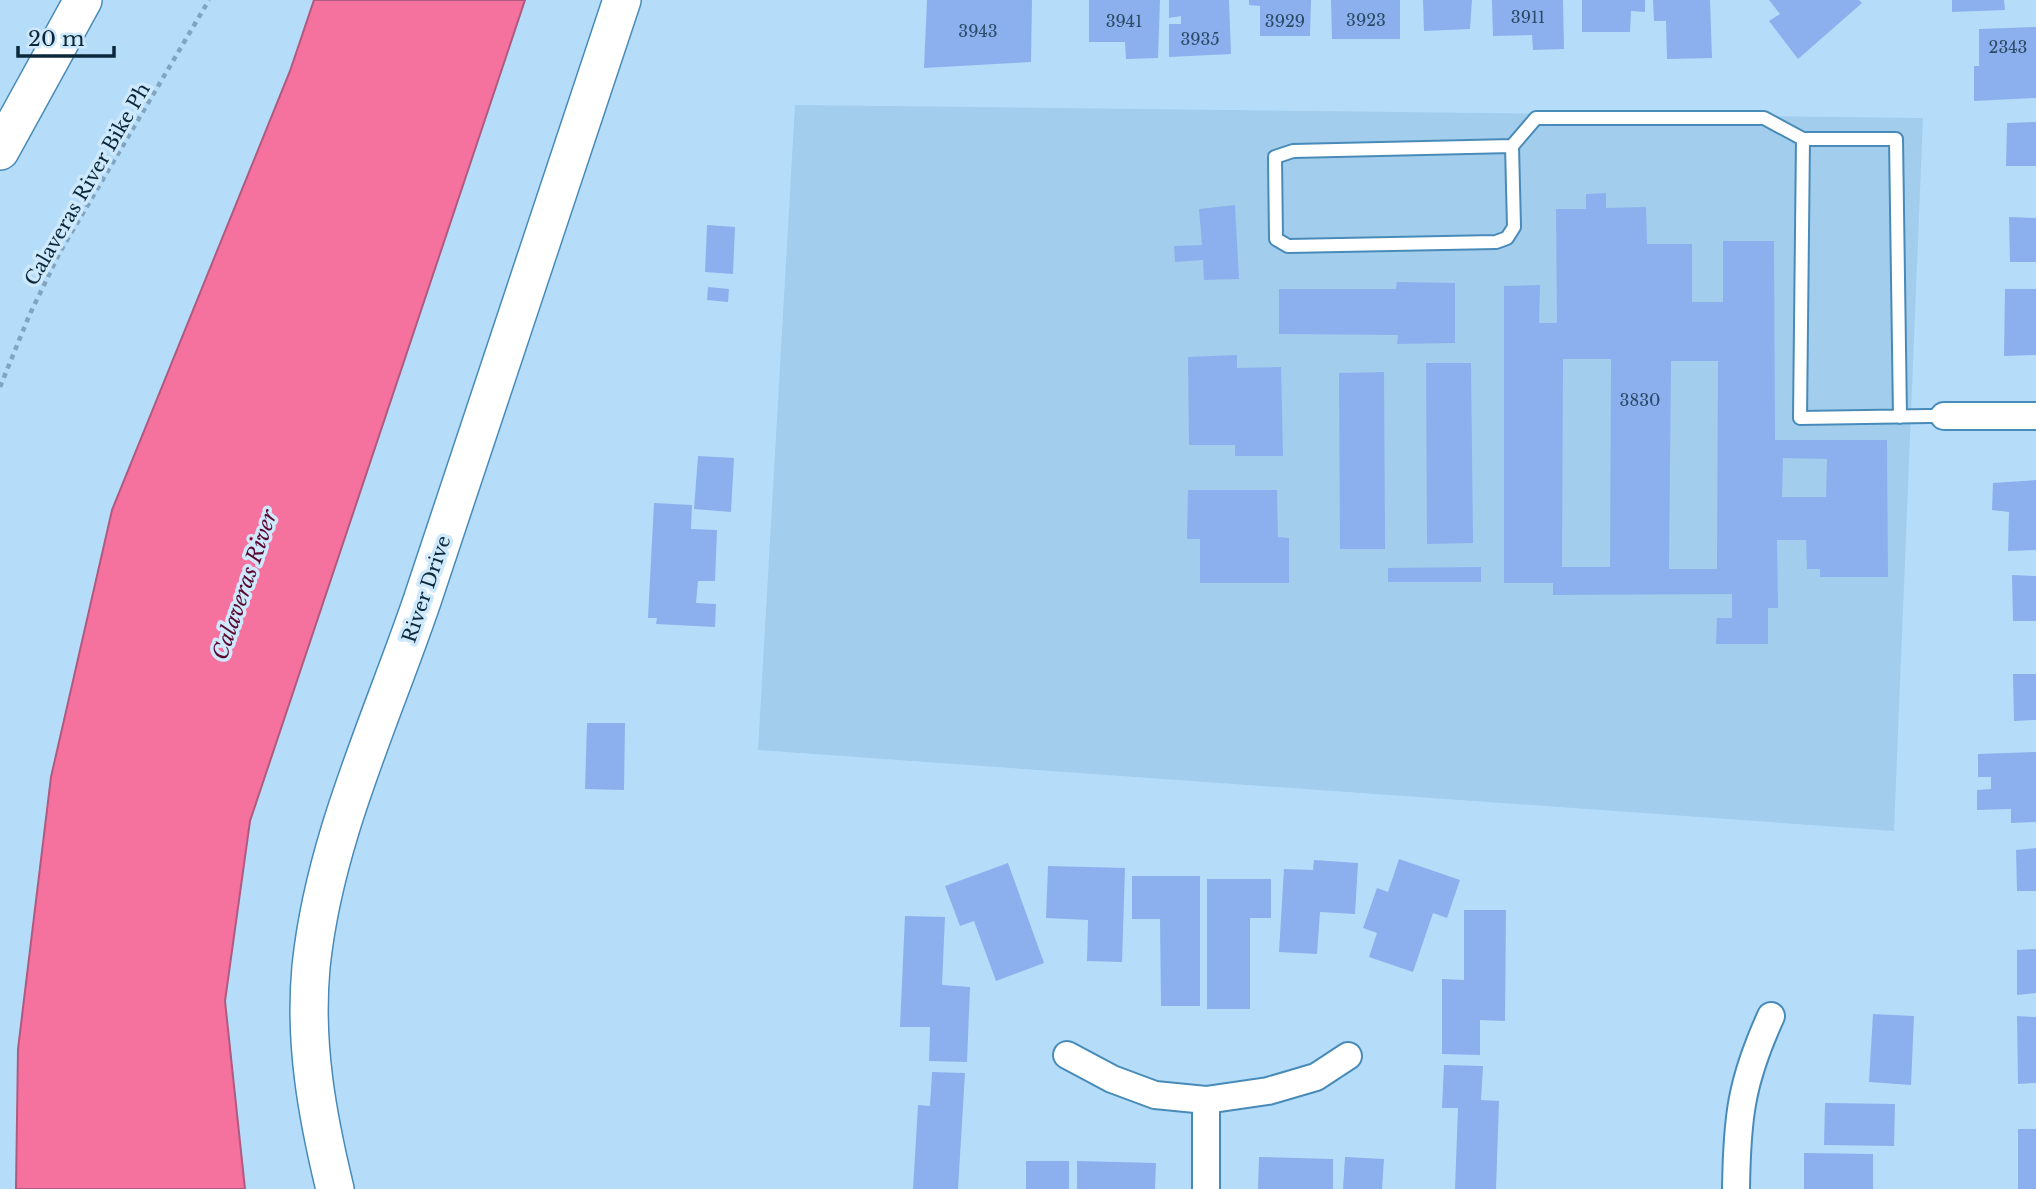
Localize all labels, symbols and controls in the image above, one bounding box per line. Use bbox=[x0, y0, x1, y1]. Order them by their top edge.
house number: 3911 bbox=[1511, 7, 1545, 27]
house number: 3923 bbox=[1346, 10, 1386, 30]
house number: 3941 bbox=[1106, 11, 1142, 31]
house number: 3929 bbox=[1265, 11, 1305, 31]
scale bar bbox=[18, 14, 114, 58]
house number: 3943 bbox=[958, 21, 998, 41]
text: 20 m bbox=[28, 26, 85, 52]
house number: 3935 bbox=[1180, 29, 1220, 49]
house number: 2343 bbox=[1989, 37, 2027, 57]
street label: Calaveras River Bike Ph bbox=[20, 79, 155, 289]
house number: 3830 bbox=[1620, 390, 1660, 410]
water label: Calaveras River bbox=[207, 505, 283, 663]
street label: River Drive bbox=[397, 533, 456, 646]

